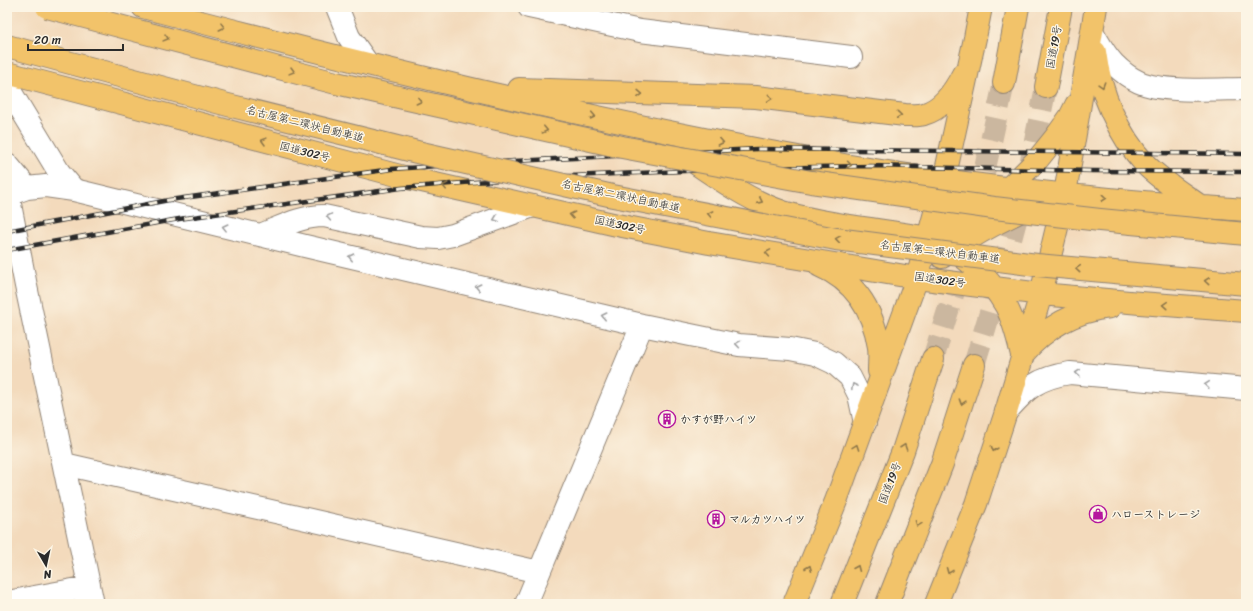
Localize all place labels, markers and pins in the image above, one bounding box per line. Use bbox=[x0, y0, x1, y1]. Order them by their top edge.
building icon: かすが野ハイツ bbox=[657, 409, 677, 429]
place label: かすが野ハイツ bbox=[680, 410, 757, 429]
shop icon: ハローストレージ bbox=[1088, 504, 1108, 524]
place label: ハローストレージ bbox=[1111, 505, 1200, 524]
building icon: マルカツハイツ bbox=[706, 509, 726, 529]
place label: マルカツハイツ bbox=[729, 510, 806, 529]

